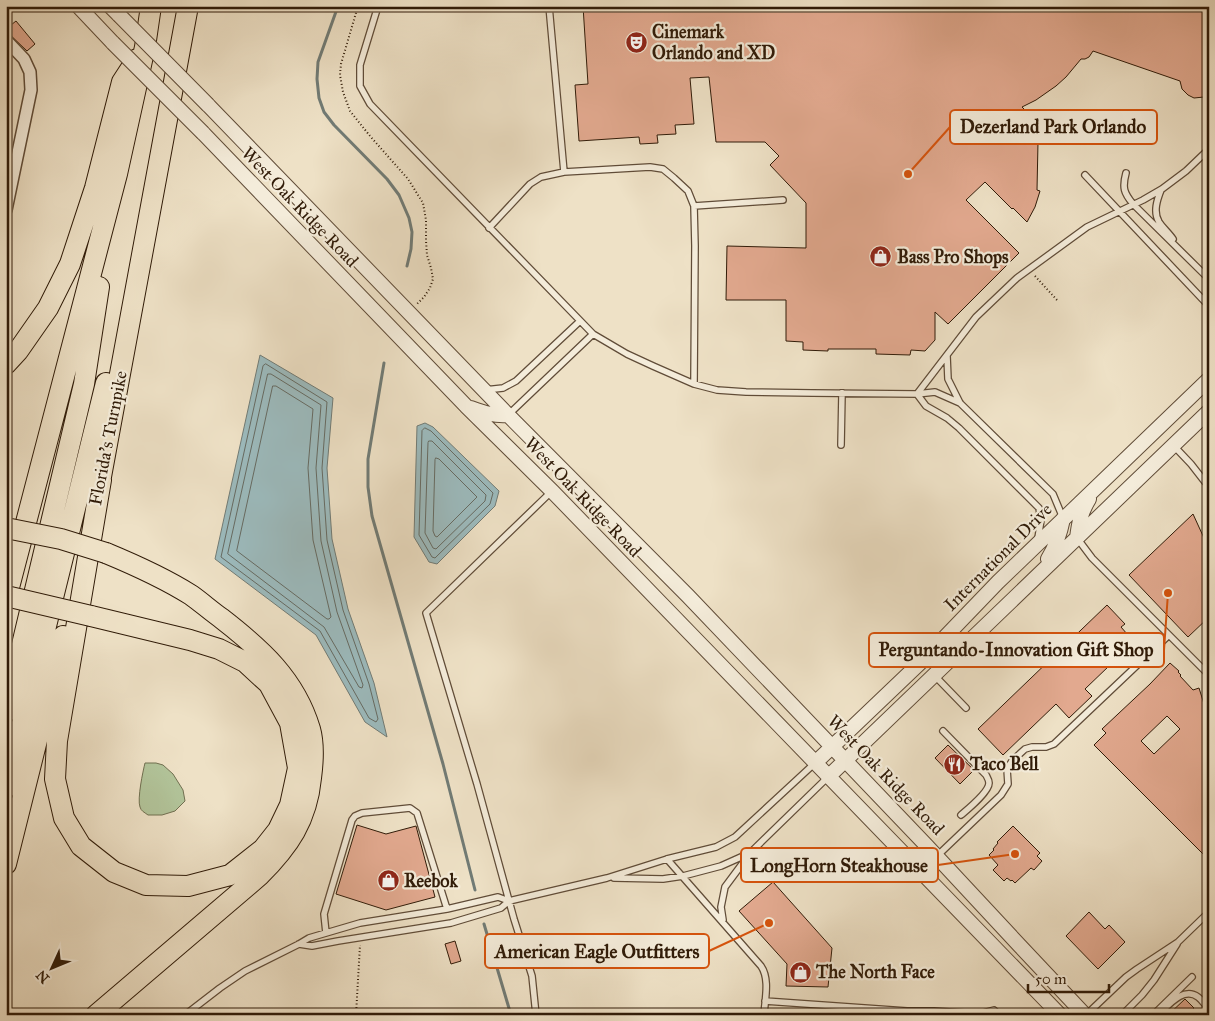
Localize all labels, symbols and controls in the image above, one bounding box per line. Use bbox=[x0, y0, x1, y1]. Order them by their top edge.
place label: Cinemark Orlando and XD bbox=[652, 21, 775, 64]
theatre icon: Cinemark Orlando and XD bbox=[624, 30, 648, 54]
callout: Dezerland Park Orlando bbox=[950, 110, 1157, 144]
text: Dezerland Park Orlando bbox=[960, 115, 1146, 138]
street label: West Oak Ridge Road bbox=[236, 142, 363, 273]
shop icon: Bass Pro Shops bbox=[869, 245, 893, 269]
place label: Bass Pro Shops bbox=[897, 246, 1009, 269]
street label: Florida's Turnpike bbox=[84, 369, 132, 507]
street label: West Oak Ridge Road bbox=[519, 432, 646, 563]
street label: International Drive bbox=[939, 498, 1057, 616]
callout: Perguntando-Innovation Gift Shop bbox=[869, 633, 1164, 667]
text: Perguntando-Innovation Gift Shop bbox=[878, 638, 1154, 662]
street label: West Oak Ridge Road bbox=[822, 710, 949, 841]
restaurant icon: Taco Bell bbox=[942, 752, 966, 776]
place label: Taco Bell bbox=[969, 753, 1040, 775]
callout: LongHorn Steakhouse bbox=[741, 848, 938, 882]
text: LongHorn Steakhouse bbox=[750, 854, 928, 878]
shop icon: Reebok bbox=[376, 869, 400, 893]
place label: Reebok bbox=[404, 870, 458, 892]
callout: American Eagle Outfitters bbox=[485, 934, 709, 968]
text: American Eagle Outfitters bbox=[493, 940, 699, 964]
north arrow bbox=[28, 944, 78, 994]
shop icon: The North Face bbox=[788, 960, 812, 984]
place label: The North Face bbox=[815, 961, 935, 983]
scale bar bbox=[1028, 961, 1109, 993]
text: N bbox=[33, 966, 53, 987]
text: 50 m bbox=[1035, 970, 1067, 988]

